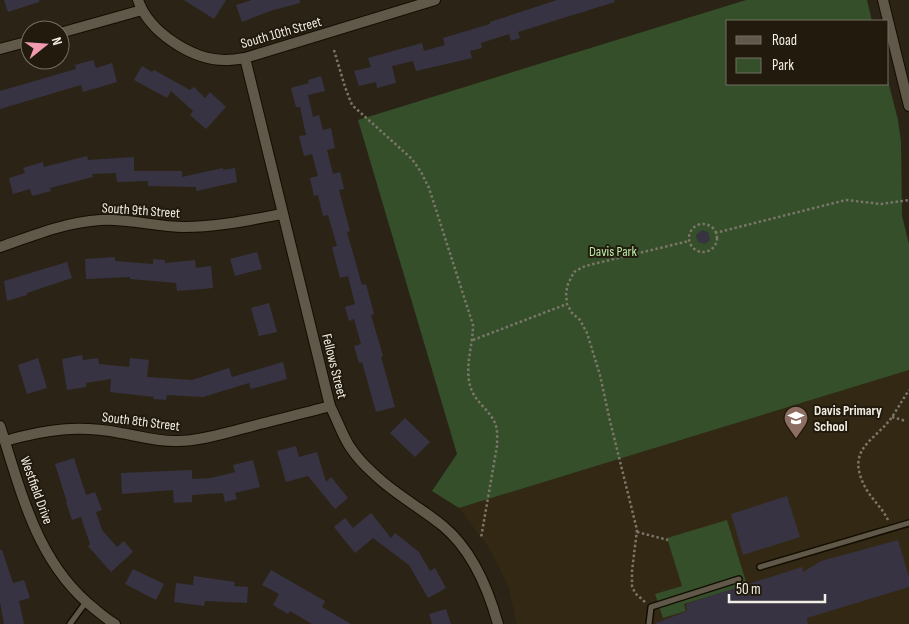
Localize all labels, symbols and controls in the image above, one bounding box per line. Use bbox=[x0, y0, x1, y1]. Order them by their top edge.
street label: South 10th Street bbox=[239, 13, 324, 52]
north arrow bbox=[20, 20, 70, 70]
legend bbox=[726, 20, 889, 85]
text: Road bbox=[772, 31, 797, 50]
text: N bbox=[48, 35, 66, 47]
text: Park bbox=[772, 56, 794, 75]
street label: South 9th Street bbox=[101, 199, 181, 222]
park label: Davis Park bbox=[589, 243, 638, 260]
street label: Fellows Street bbox=[318, 332, 351, 400]
place label: Davis Primary School bbox=[814, 402, 882, 435]
school or university icon: Davis Primary School bbox=[783, 405, 809, 439]
street label: South 8th Street bbox=[101, 408, 181, 435]
street label: Westfield Drive bbox=[16, 454, 57, 526]
scale bar bbox=[729, 572, 825, 604]
text: 50 m bbox=[736, 580, 761, 599]

